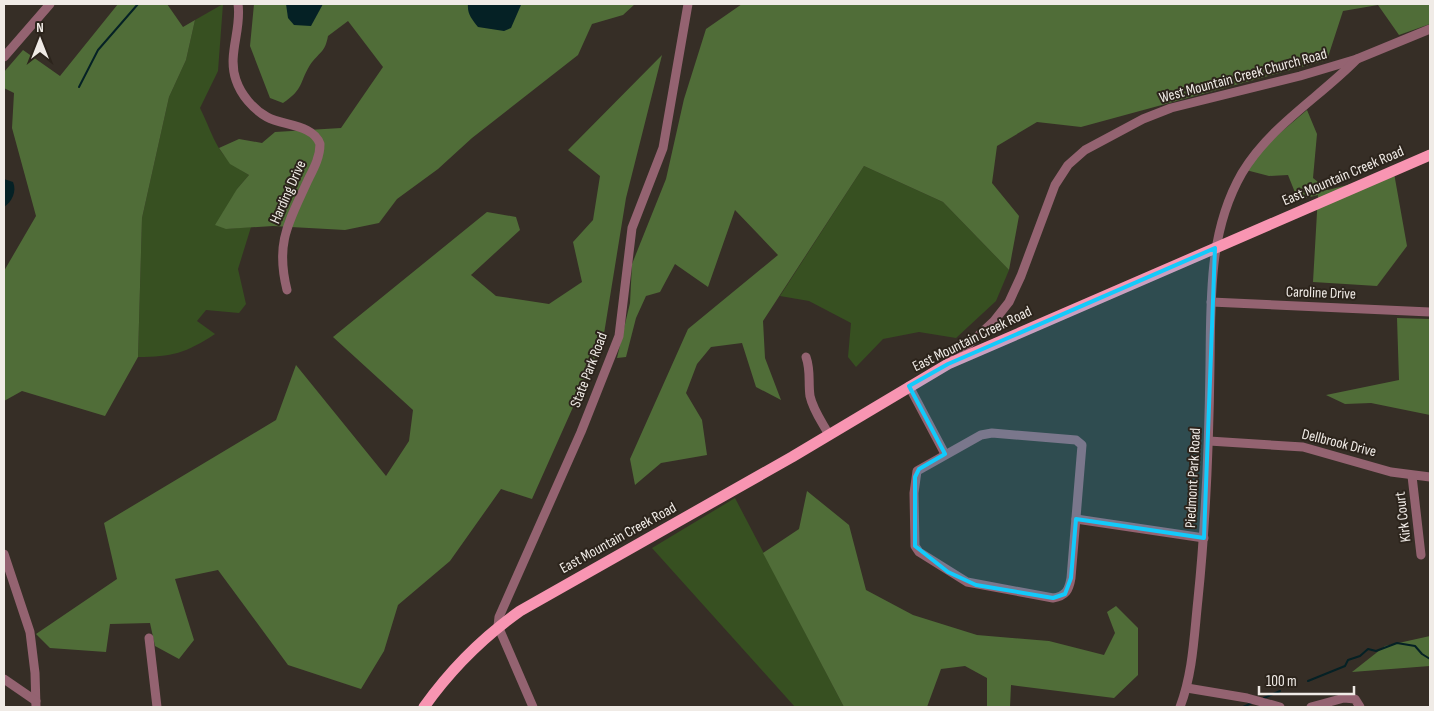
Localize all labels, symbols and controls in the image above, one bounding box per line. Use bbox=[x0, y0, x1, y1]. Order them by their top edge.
north arrow bbox=[15, 15, 65, 65]
text: N bbox=[36, 19, 44, 36]
street label: West Mountain Creek Church Road bbox=[1157, 44, 1329, 108]
street label: East Mountain Creek Road bbox=[1279, 142, 1407, 210]
street label: Harding Drive bbox=[266, 157, 310, 227]
street label: Caroline Drive bbox=[1286, 282, 1356, 304]
street label: East Mountain Creek Road bbox=[909, 302, 1035, 376]
street label: State Park Road bbox=[566, 330, 612, 410]
street label: Dellbrook Drive bbox=[1300, 425, 1378, 461]
street label: Piedmont Park Road bbox=[1181, 428, 1205, 528]
street label: Kirk Court bbox=[1390, 490, 1416, 543]
street label: East Mountain Creek Road bbox=[556, 498, 680, 578]
scale bar bbox=[1259, 664, 1354, 696]
text: 100 m bbox=[1266, 672, 1297, 691]

